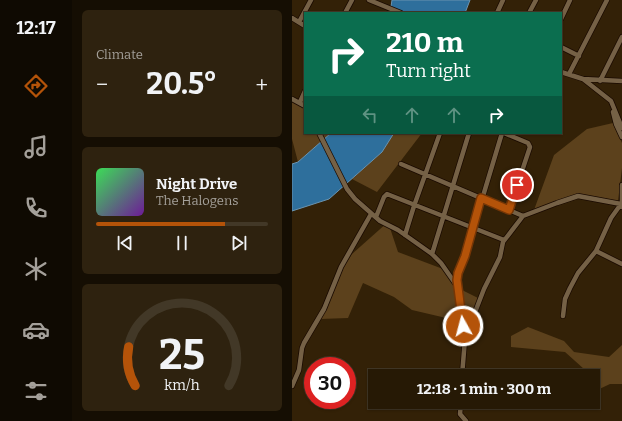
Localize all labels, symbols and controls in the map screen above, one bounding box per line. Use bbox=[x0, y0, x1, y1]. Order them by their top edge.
text: 12:17 bbox=[16, 17, 56, 39]
text: 210 m bbox=[386, 26, 463, 59]
icon: right bbox=[320, 28, 372, 80]
text: Climate bbox=[96, 47, 143, 62]
text: Turn right bbox=[386, 60, 471, 82]
text: 20.5° bbox=[146, 66, 217, 102]
text: − bbox=[96, 71, 108, 98]
text: + bbox=[255, 71, 268, 98]
icon: directions bbox=[22, 72, 50, 100]
icon: left bbox=[359, 104, 381, 126]
icon: ahead bbox=[401, 104, 423, 126]
icon: ahead bbox=[443, 104, 465, 126]
icon: right bbox=[485, 104, 507, 126]
icon: music bbox=[22, 133, 50, 161]
pin bbox=[500, 168, 534, 202]
icon: arrive bbox=[506, 174, 528, 196]
text: Night Drive bbox=[156, 175, 237, 193]
text: The Halogens bbox=[156, 193, 238, 208]
icon: phone bbox=[22, 194, 50, 222]
icon: previous bbox=[114, 232, 136, 254]
icon: pause bbox=[171, 232, 193, 254]
icon: next bbox=[228, 232, 250, 254]
icon: climate bbox=[22, 255, 50, 283]
position arrow bbox=[442, 305, 484, 347]
icon: car bbox=[22, 316, 50, 344]
text: 25 bbox=[159, 329, 205, 379]
speed limit sign: 30 bbox=[304, 357, 356, 409]
text: km/h bbox=[164, 376, 200, 393]
icon: filters bbox=[22, 377, 50, 405]
text: 12:18 · 1 min · 300 m bbox=[417, 380, 551, 398]

